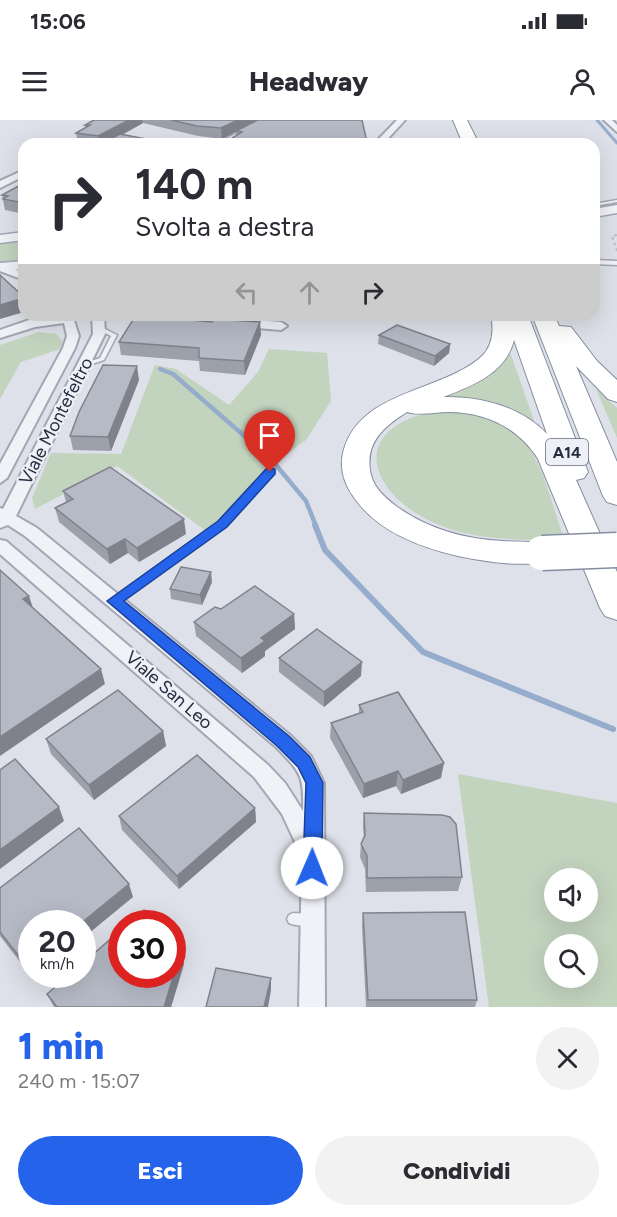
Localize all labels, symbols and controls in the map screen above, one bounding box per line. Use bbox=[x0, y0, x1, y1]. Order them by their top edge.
text: 15:06 bbox=[30, 8, 86, 35]
icon: menu bbox=[18, 65, 51, 98]
text: Headway bbox=[249, 65, 368, 98]
icon: person bbox=[566, 65, 599, 98]
text: 140 m bbox=[135, 159, 253, 210]
icon: right bbox=[36, 162, 114, 240]
text: Svolta a destra bbox=[135, 210, 314, 243]
icon: left bbox=[230, 276, 263, 309]
icon: ahead bbox=[293, 276, 326, 309]
icon: right bbox=[356, 276, 389, 309]
street label: Viale Montefeltro bbox=[14, 354, 98, 488]
pin bbox=[244, 410, 295, 472]
icon: arrive bbox=[253, 419, 286, 452]
road number: A14 bbox=[546, 439, 588, 465]
street label: Viale San Leo bbox=[121, 646, 217, 734]
position arrow bbox=[280, 836, 344, 900]
map controls bbox=[544, 868, 598, 988]
button: sound bbox=[544, 868, 598, 922]
speed limit sign: 30 bbox=[108, 910, 186, 988]
text: 20 bbox=[39, 923, 75, 960]
button: search bbox=[544, 934, 598, 988]
text: km/h bbox=[40, 955, 74, 973]
text: 1 min bbox=[18, 1025, 104, 1068]
button: close bbox=[536, 1027, 599, 1090]
text: 240 m · 15:07 bbox=[18, 1069, 140, 1093]
button: Esci bbox=[18, 1136, 303, 1205]
button: Condividi bbox=[315, 1136, 599, 1205]

